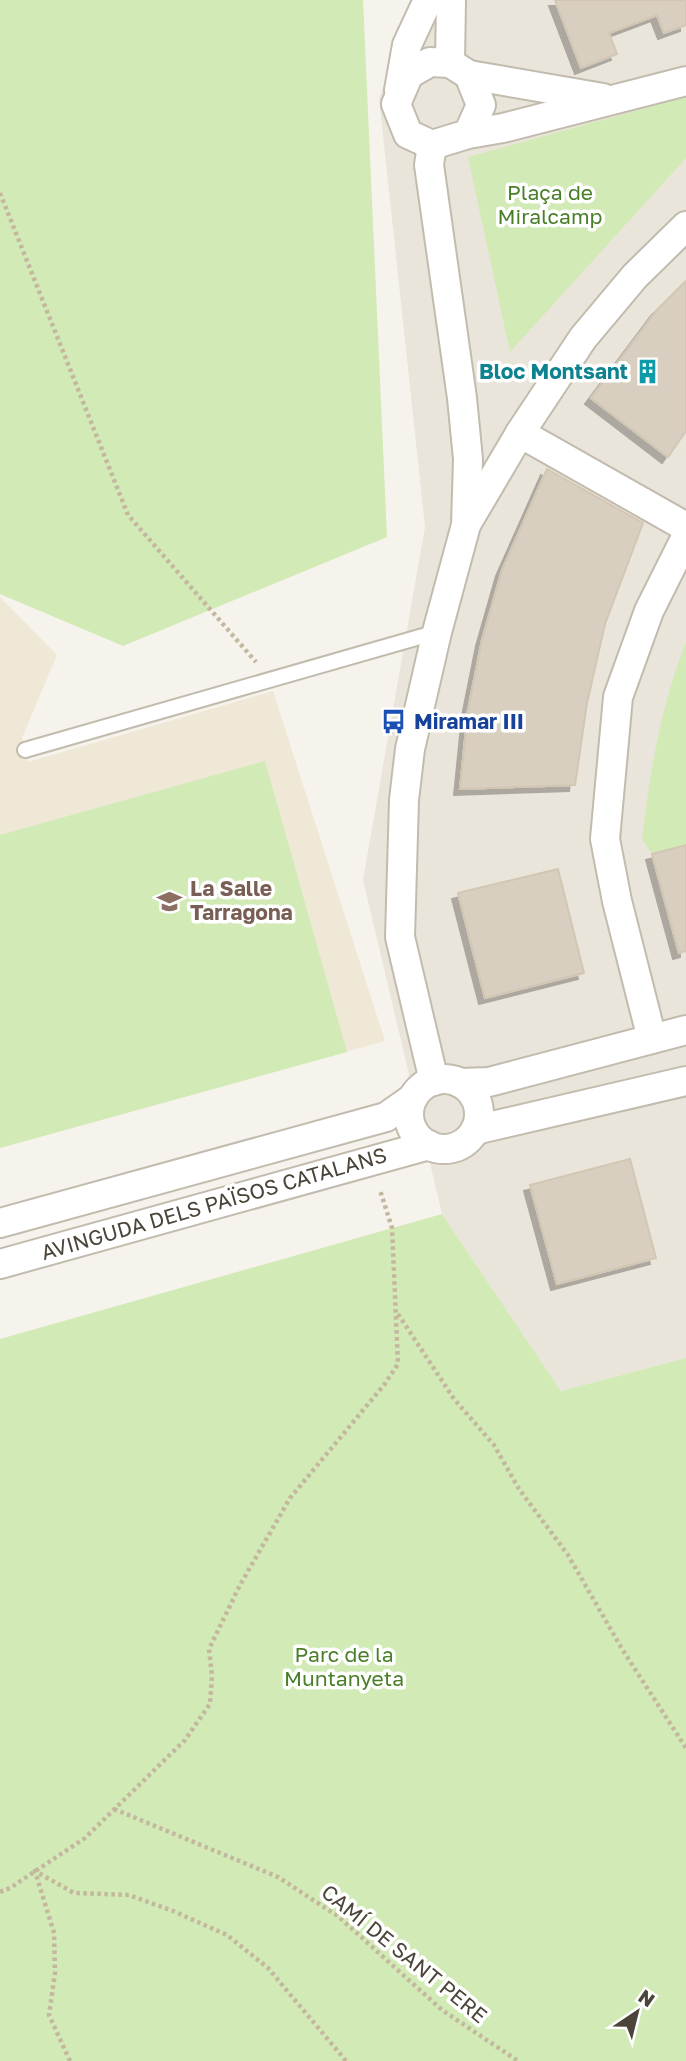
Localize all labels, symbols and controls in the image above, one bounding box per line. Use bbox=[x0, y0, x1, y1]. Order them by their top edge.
park label: Plaça de Miralcamp bbox=[498, 179, 602, 229]
place label: Bloc Montsant bbox=[479, 358, 628, 384]
building icon: Bloc Montsant bbox=[634, 358, 662, 386]
bus stop icon: Miramar III bbox=[380, 708, 408, 736]
place label: Miramar III bbox=[414, 708, 524, 734]
place label: La Salle Tarragona bbox=[190, 875, 293, 925]
school or university icon: La Salle Tarragona bbox=[156, 887, 184, 915]
street label: AVINGUDA DELS PAÏSOS CATALANS bbox=[38, 1141, 390, 1265]
park label: Parc de la Muntanyeta bbox=[284, 1641, 404, 1691]
street label: CAMÍ DE SANT PERE bbox=[316, 1878, 493, 2028]
north arrow bbox=[602, 1977, 672, 2047]
text: N bbox=[635, 1984, 660, 2011]

